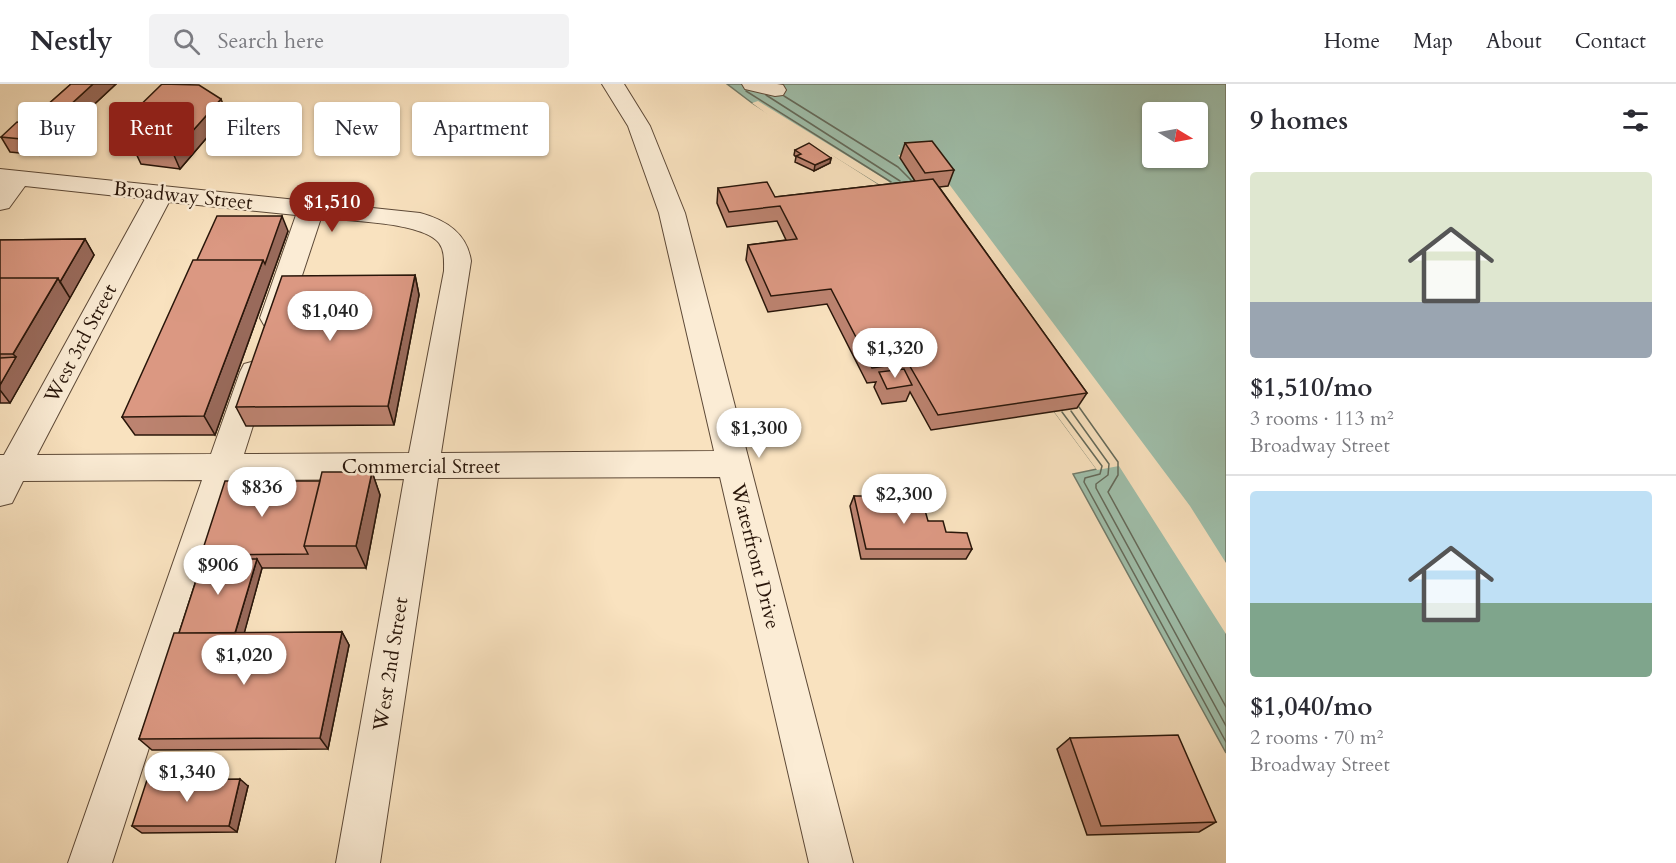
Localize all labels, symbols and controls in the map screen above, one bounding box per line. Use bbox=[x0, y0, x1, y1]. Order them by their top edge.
search box bbox=[149, 14, 569, 68]
text: Nestly bbox=[30, 22, 113, 60]
icon: search bbox=[170, 25, 203, 58]
text: Search here bbox=[218, 26, 324, 56]
text: Home bbox=[1324, 27, 1380, 56]
text: Map bbox=[1413, 27, 1453, 56]
text: About bbox=[1486, 27, 1542, 56]
text: Contact bbox=[1575, 27, 1646, 56]
chip: Buy bbox=[18, 102, 97, 156]
chip: Rent bbox=[109, 102, 194, 156]
chip: Filters bbox=[206, 102, 302, 156]
chip: New bbox=[314, 102, 400, 156]
chip: Apartment bbox=[412, 102, 549, 156]
north arrow bbox=[1142, 102, 1208, 168]
map controls bbox=[1142, 102, 1208, 168]
text: 9 homes bbox=[1250, 103, 1348, 138]
icon: filters bbox=[1619, 104, 1652, 137]
street label: Broadway Street bbox=[112, 175, 255, 216]
pin: $1,510 bbox=[283, 182, 381, 233]
text: $1,510 bbox=[303, 188, 361, 215]
icon: home bbox=[1397, 211, 1505, 319]
street label: West 3rd Street bbox=[37, 278, 123, 408]
pin: $1,040 bbox=[281, 291, 379, 342]
text: $1,040 bbox=[301, 297, 359, 324]
pin: $1,320 bbox=[846, 328, 944, 379]
text: $1,320 bbox=[866, 334, 924, 361]
text: $1,510/mo bbox=[1250, 370, 1373, 405]
text: 3 rooms · 113 m² bbox=[1250, 405, 1394, 432]
pin: $1,300 bbox=[710, 408, 808, 459]
text: $1,300 bbox=[730, 414, 788, 441]
text: Broadway Street bbox=[1250, 432, 1390, 459]
street label: Commercial Street bbox=[342, 453, 501, 480]
pin: $836 bbox=[226, 467, 298, 518]
text: $836 bbox=[242, 473, 282, 500]
pin: $2,300 bbox=[855, 474, 953, 525]
street label: Waterfront Drive bbox=[724, 480, 787, 632]
text: $2,300 bbox=[875, 480, 933, 507]
icon: home bbox=[1397, 530, 1505, 638]
pin: $906 bbox=[182, 545, 254, 596]
text: $906 bbox=[198, 551, 238, 578]
street label: West 2nd Street bbox=[366, 594, 415, 734]
pin: $1,020 bbox=[195, 635, 293, 686]
text: $1,020 bbox=[215, 641, 273, 668]
text: $1,040/mo bbox=[1250, 689, 1373, 724]
text: 2 rooms · 70 m² bbox=[1250, 724, 1383, 751]
text: Broadway Street bbox=[1250, 751, 1390, 778]
pin: $1,340 bbox=[138, 752, 236, 803]
text: $1,340 bbox=[158, 758, 216, 785]

